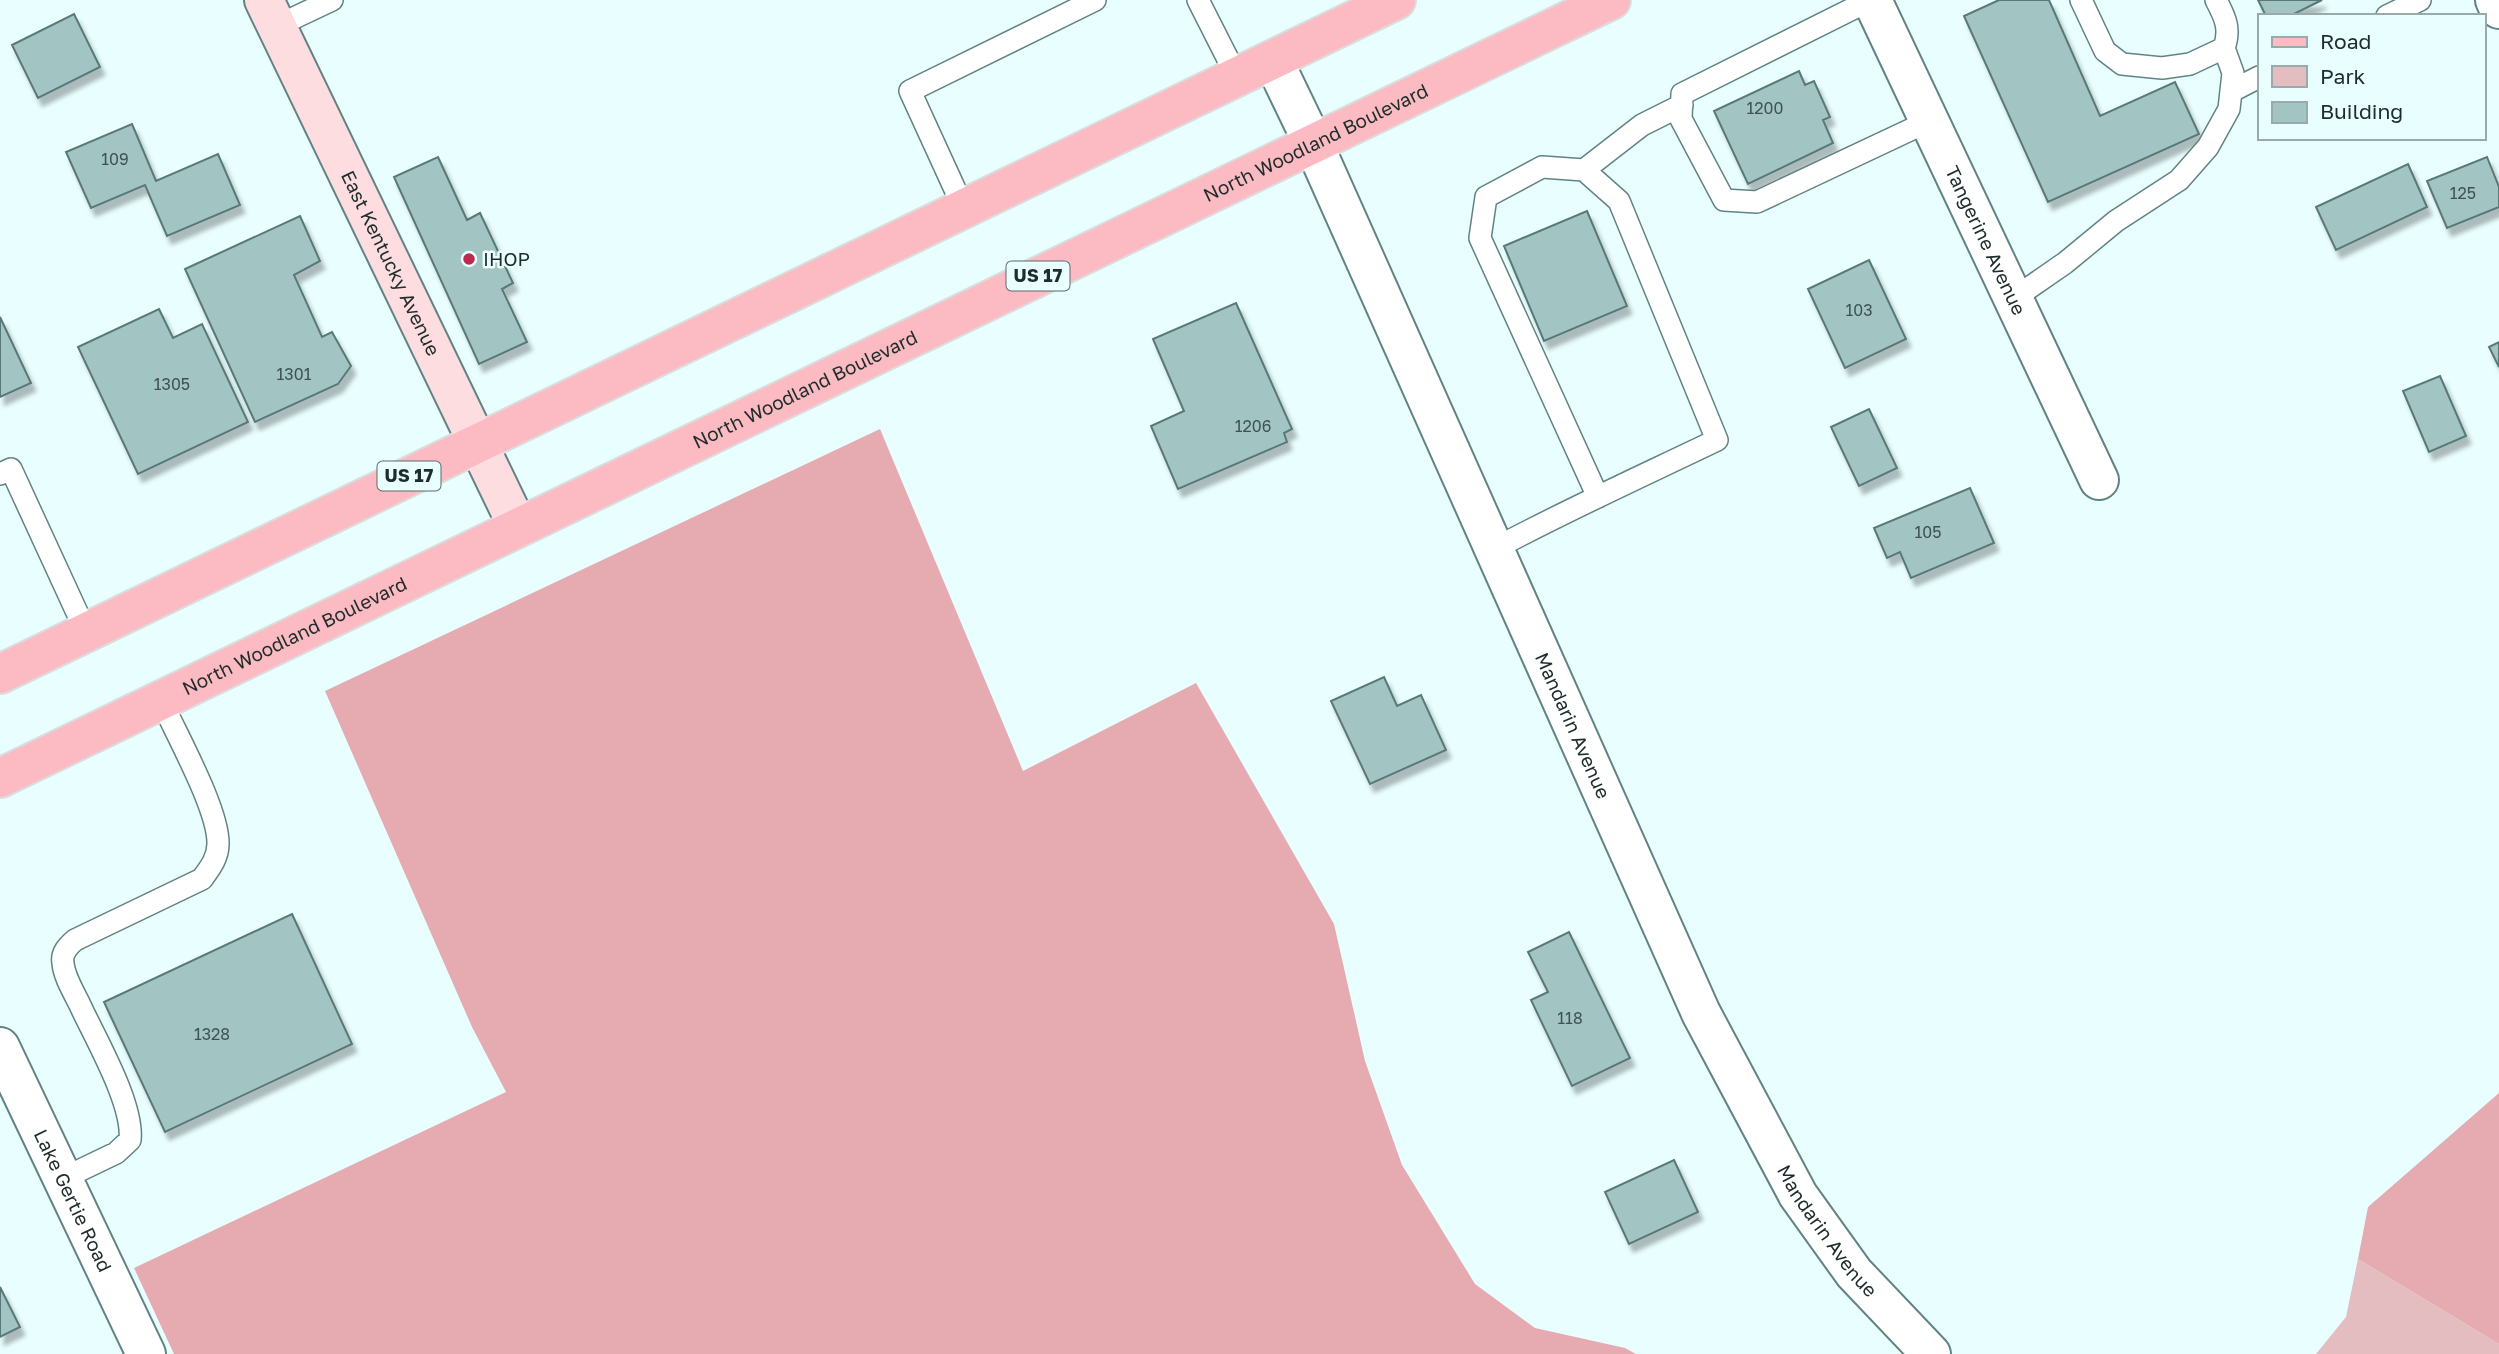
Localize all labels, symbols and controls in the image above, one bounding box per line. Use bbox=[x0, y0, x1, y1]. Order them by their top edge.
legend bbox=[2258, 14, 2485, 140]
text: Road bbox=[2320, 28, 2371, 54]
text: Park bbox=[2320, 63, 2366, 89]
street label: North Woodland Boulevard bbox=[1199, 78, 1431, 206]
house number: 1200 bbox=[1747, 98, 1783, 118]
text: Building bbox=[2320, 98, 2403, 124]
house number: 109 bbox=[101, 149, 129, 169]
street label: Tangerine Avenue bbox=[1941, 162, 2031, 319]
street label: East Kentucky Avenue bbox=[337, 166, 446, 359]
house number: 125 bbox=[2450, 183, 2476, 203]
place label: IHOP bbox=[483, 247, 530, 270]
marker: IHOP bbox=[461, 251, 477, 267]
road number: US 17 bbox=[1006, 262, 1070, 290]
house number: 103 bbox=[1845, 300, 1873, 320]
street label: North Woodland Boulevard bbox=[689, 325, 921, 453]
house number: 1301 bbox=[277, 364, 312, 384]
house number: 1305 bbox=[154, 374, 190, 394]
house number: 1206 bbox=[1235, 416, 1271, 436]
road number: US 17 bbox=[378, 462, 440, 490]
house number: 105 bbox=[1915, 522, 1941, 542]
street label: North Woodland Boulevard bbox=[178, 571, 410, 699]
street label: Mandarin Avenue bbox=[1531, 649, 1616, 802]
house number: 118 bbox=[1557, 1008, 1583, 1028]
house number: 1328 bbox=[194, 1024, 230, 1044]
street label: Lake Gertie Road bbox=[30, 1125, 117, 1275]
street label: Mandarin Avenue bbox=[1773, 1161, 1882, 1301]

